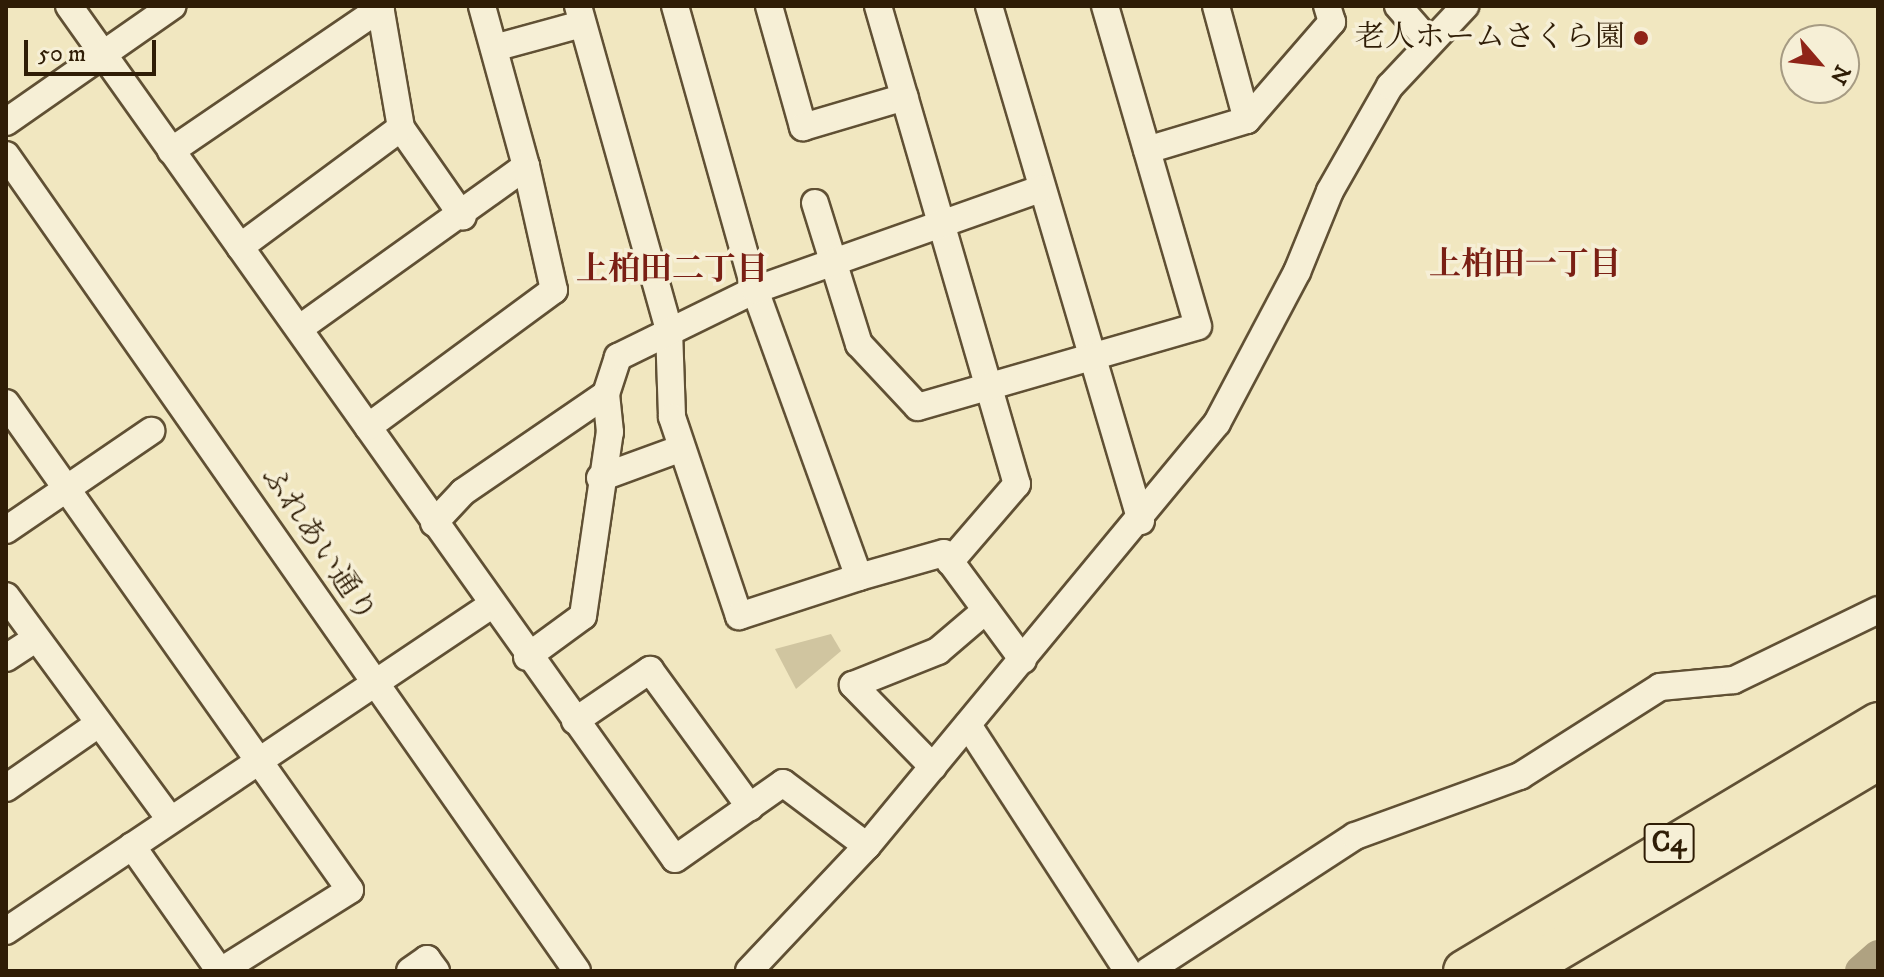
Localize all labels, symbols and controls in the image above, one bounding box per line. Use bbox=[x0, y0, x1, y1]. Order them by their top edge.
place label: 老人ホームさくら園 bbox=[1355, 20, 1625, 56]
scale bar bbox=[28, 24, 160, 74]
north arrow bbox=[1780, 24, 1860, 104]
marker: 老人ホームさくら園 bbox=[1632, 29, 1650, 47]
text: 50 m bbox=[38, 39, 86, 69]
text: N bbox=[1824, 60, 1856, 89]
district label: 上柏田一丁目 bbox=[1429, 246, 1621, 284]
district label: 上柏田二丁目 bbox=[576, 251, 768, 289]
street label: ふれあい通り bbox=[253, 460, 383, 630]
road number: C4 bbox=[1643, 819, 1695, 867]

